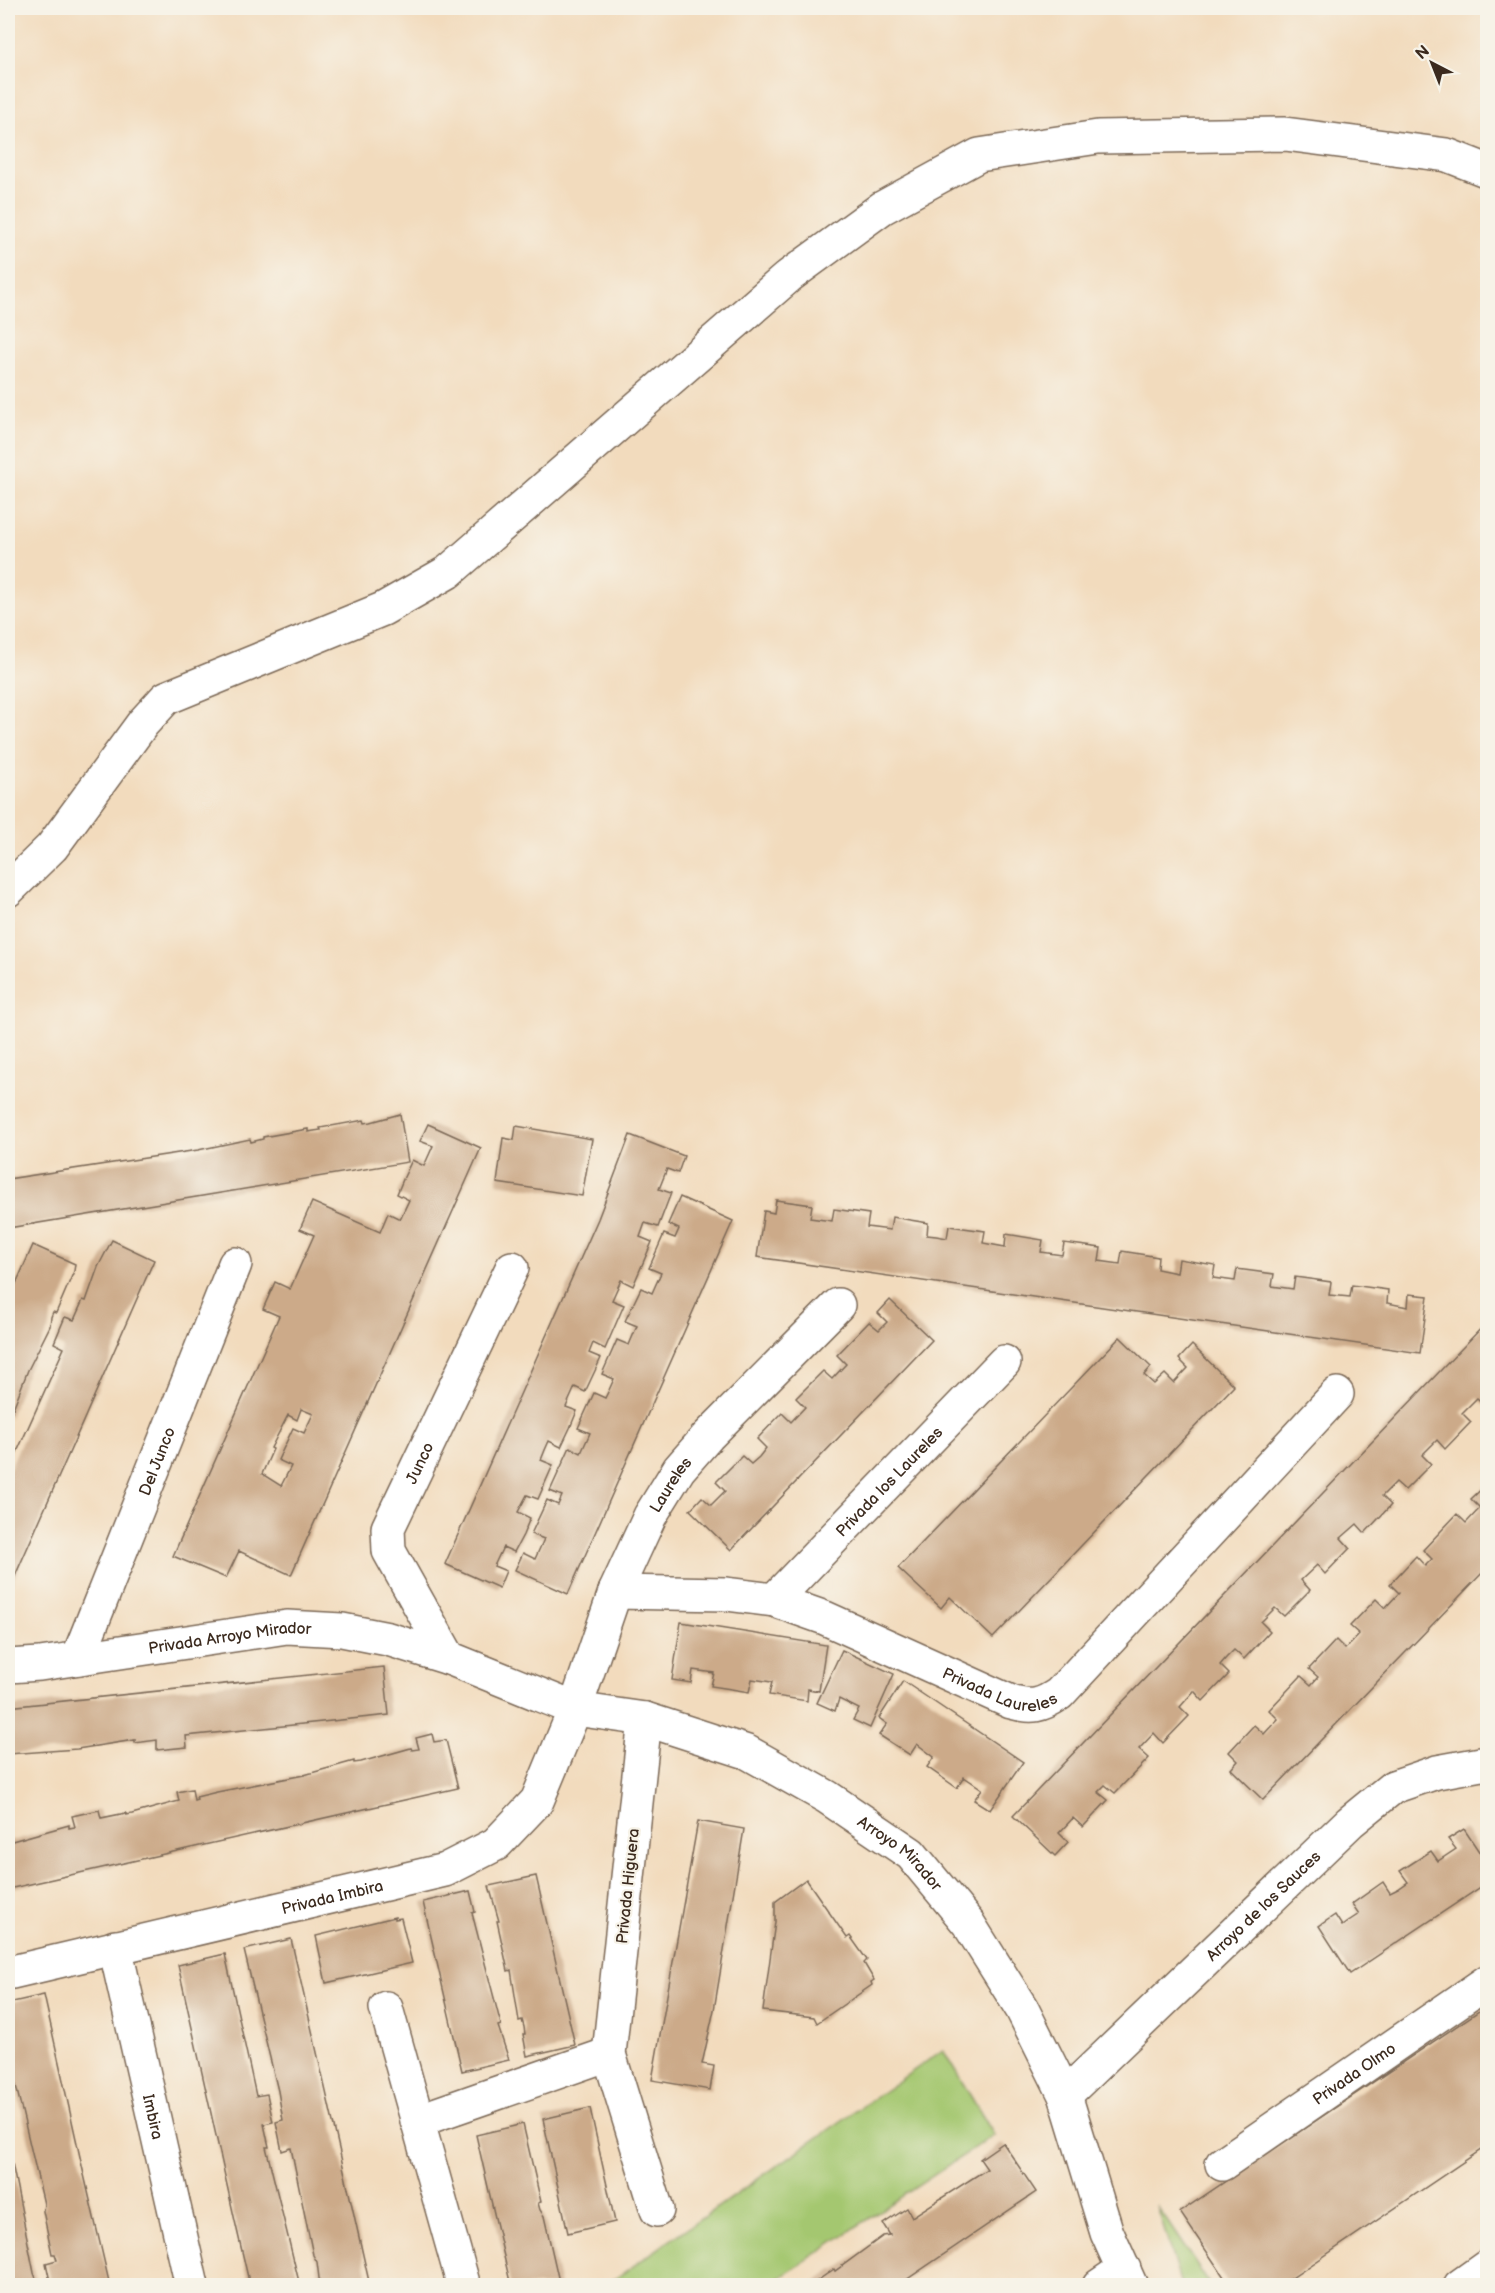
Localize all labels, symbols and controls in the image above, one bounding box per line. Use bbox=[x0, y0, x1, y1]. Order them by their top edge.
north arrow bbox=[1402, 33, 1462, 93]
text: N bbox=[1412, 42, 1434, 64]
street label: Privada los Laureles bbox=[832, 1423, 947, 1541]
street label: Del Junco bbox=[136, 1425, 180, 1499]
street label: Junco bbox=[402, 1439, 439, 1487]
street label: Laureles bbox=[646, 1453, 696, 1516]
street label: Privada Arroyo Mirador bbox=[147, 1619, 312, 1659]
street label: Privada Laureles bbox=[939, 1664, 1061, 1716]
street label: Arroyo Mirador bbox=[854, 1813, 946, 1895]
street label: Privada Higuera bbox=[613, 1828, 644, 1945]
street label: Arroyo de los Sauces bbox=[1203, 1847, 1325, 1966]
street label: Privada Imbira bbox=[280, 1877, 385, 1919]
street label: Privada Olmo bbox=[1310, 2039, 1400, 2110]
street label: Imbira bbox=[138, 2093, 166, 2141]

